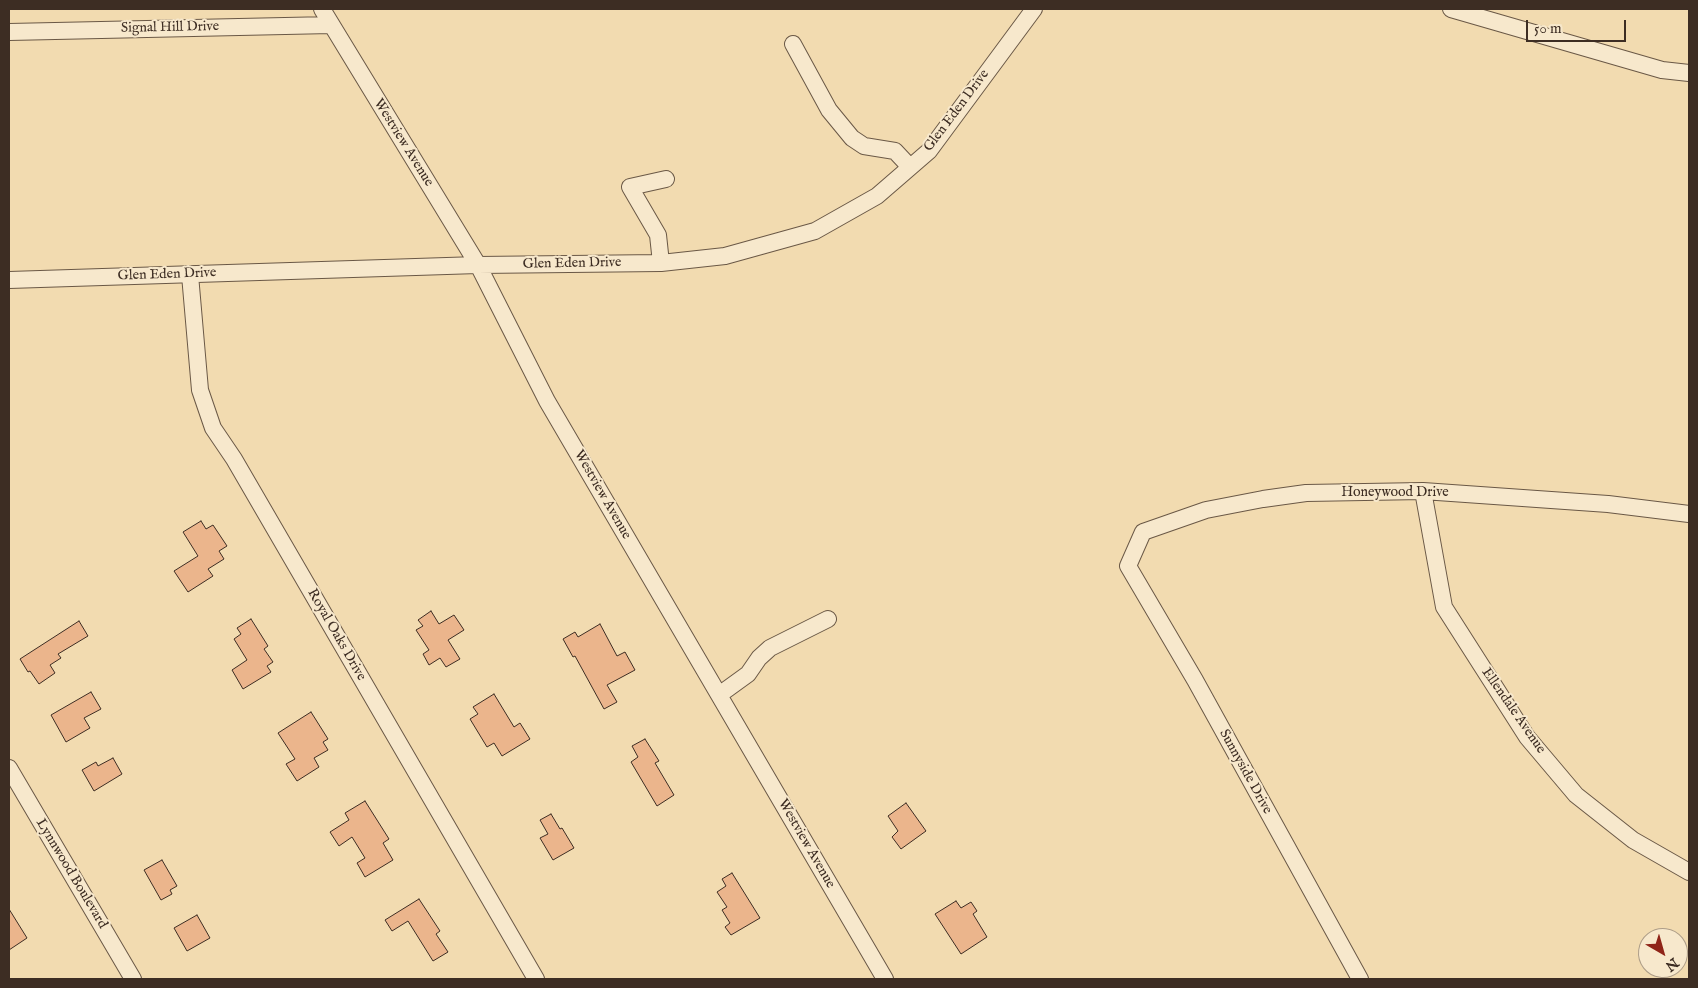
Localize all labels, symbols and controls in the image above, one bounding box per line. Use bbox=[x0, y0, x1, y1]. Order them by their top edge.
scale bar bbox=[1528, 10, 1628, 42]
street label: Signal Hill Drive bbox=[121, 19, 219, 37]
text: 50 m bbox=[1534, 19, 1562, 38]
street label: Glen Eden Drive bbox=[921, 67, 993, 155]
street label: Westview Avenue bbox=[369, 96, 437, 190]
street label: Glen Eden Drive bbox=[523, 255, 621, 273]
street label: Glen Eden Drive bbox=[117, 265, 217, 285]
street label: Westview Avenue bbox=[570, 447, 634, 543]
street label: Honeywood Drive bbox=[1341, 485, 1449, 501]
street label: Royal Oaks Drive bbox=[303, 586, 369, 684]
street label: Ellendale Avenue bbox=[1477, 665, 1549, 757]
street label: Sunnyside Drive bbox=[1215, 727, 1275, 817]
street label: Westview Avenue bbox=[774, 796, 838, 892]
street label: Lynnwood Boulevard bbox=[32, 816, 110, 932]
north arrow bbox=[1638, 928, 1688, 978]
text: N bbox=[1661, 953, 1682, 975]

